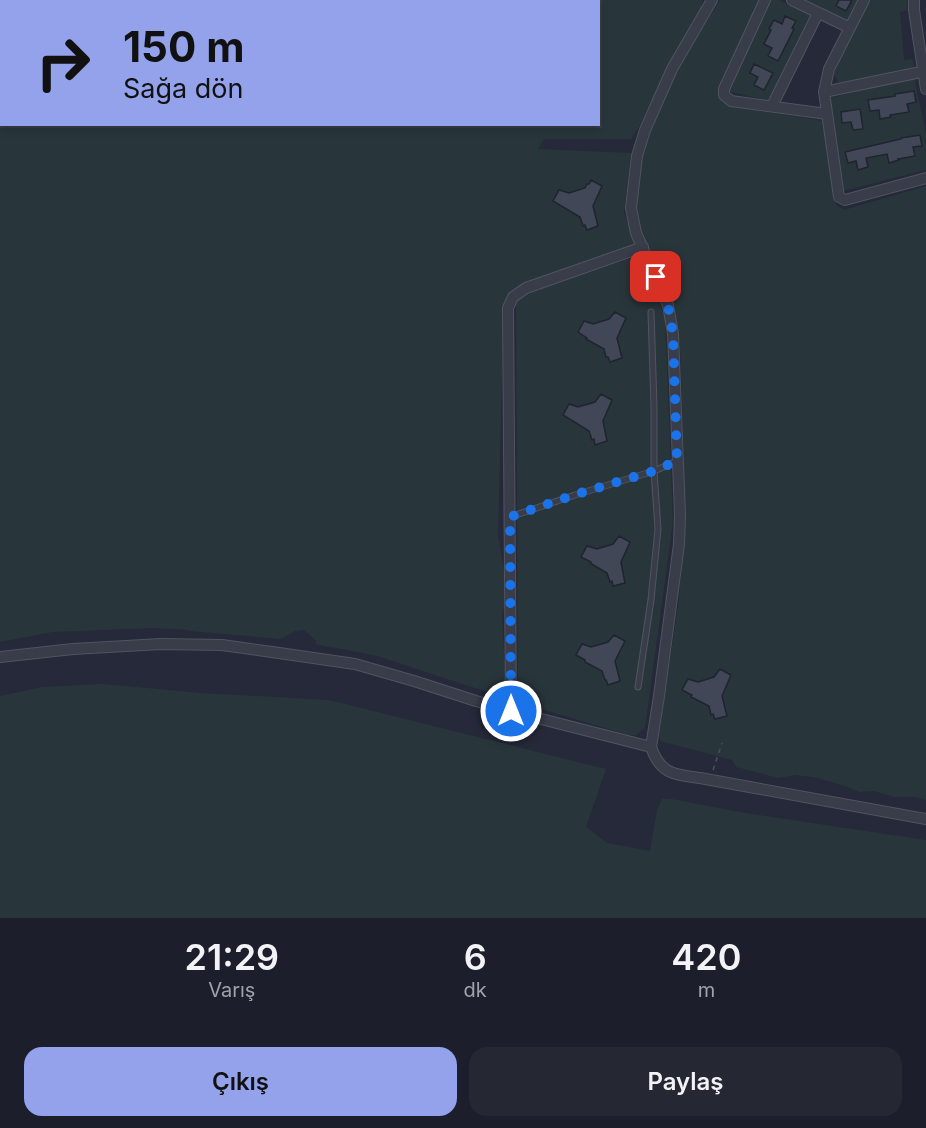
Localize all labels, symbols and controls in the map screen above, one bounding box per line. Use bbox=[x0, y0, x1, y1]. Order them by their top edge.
text: 150 m bbox=[123, 21, 245, 72]
icon: right bbox=[24, 24, 102, 102]
text: Sağa dön bbox=[123, 72, 243, 105]
pin bbox=[630, 251, 681, 302]
icon: arrive bbox=[639, 260, 672, 293]
position arrow bbox=[479, 679, 543, 743]
text: 21:29 bbox=[185, 935, 279, 979]
text: 6 bbox=[464, 935, 487, 979]
text: 420 bbox=[671, 935, 741, 979]
text: Varış bbox=[208, 978, 255, 1002]
text: dk bbox=[464, 978, 487, 1002]
text: m bbox=[698, 978, 715, 1002]
button: Çıkış bbox=[24, 1047, 457, 1116]
button: Paylaş bbox=[469, 1047, 902, 1116]

